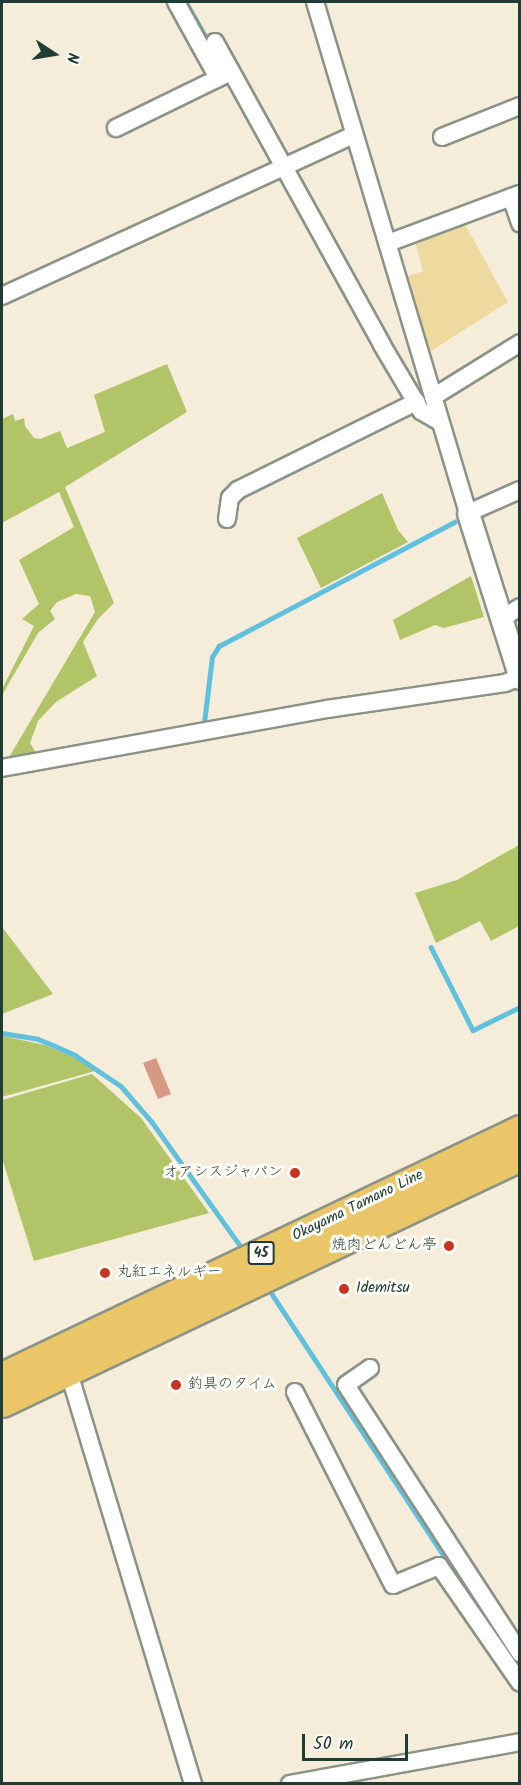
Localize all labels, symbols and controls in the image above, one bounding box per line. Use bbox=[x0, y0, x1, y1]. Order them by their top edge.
north arrow bbox=[24, 24, 84, 84]
text: N bbox=[59, 50, 85, 65]
place label: オアシスジャパン bbox=[163, 1164, 283, 1182]
marker: オアシスジャパン bbox=[288, 1166, 302, 1180]
street label: Okayama Tamano Line bbox=[289, 1166, 427, 1246]
place label: 焼肉どんどん亭 bbox=[332, 1237, 437, 1255]
marker: 焼肉どんどん亭 bbox=[442, 1239, 456, 1253]
road number: 45 bbox=[248, 1242, 274, 1264]
place label: 丸紅エネルギー bbox=[117, 1264, 222, 1282]
marker: 丸紅エネルギー bbox=[98, 1266, 112, 1280]
place label: Idemitsu bbox=[356, 1280, 410, 1298]
marker: Idemitsu bbox=[337, 1282, 351, 1296]
place label: 釣具のタイム bbox=[188, 1376, 278, 1394]
marker: 釣具のタイム bbox=[169, 1378, 183, 1392]
scale bar bbox=[305, 1722, 412, 1760]
text: 50 m bbox=[313, 1730, 353, 1759]

